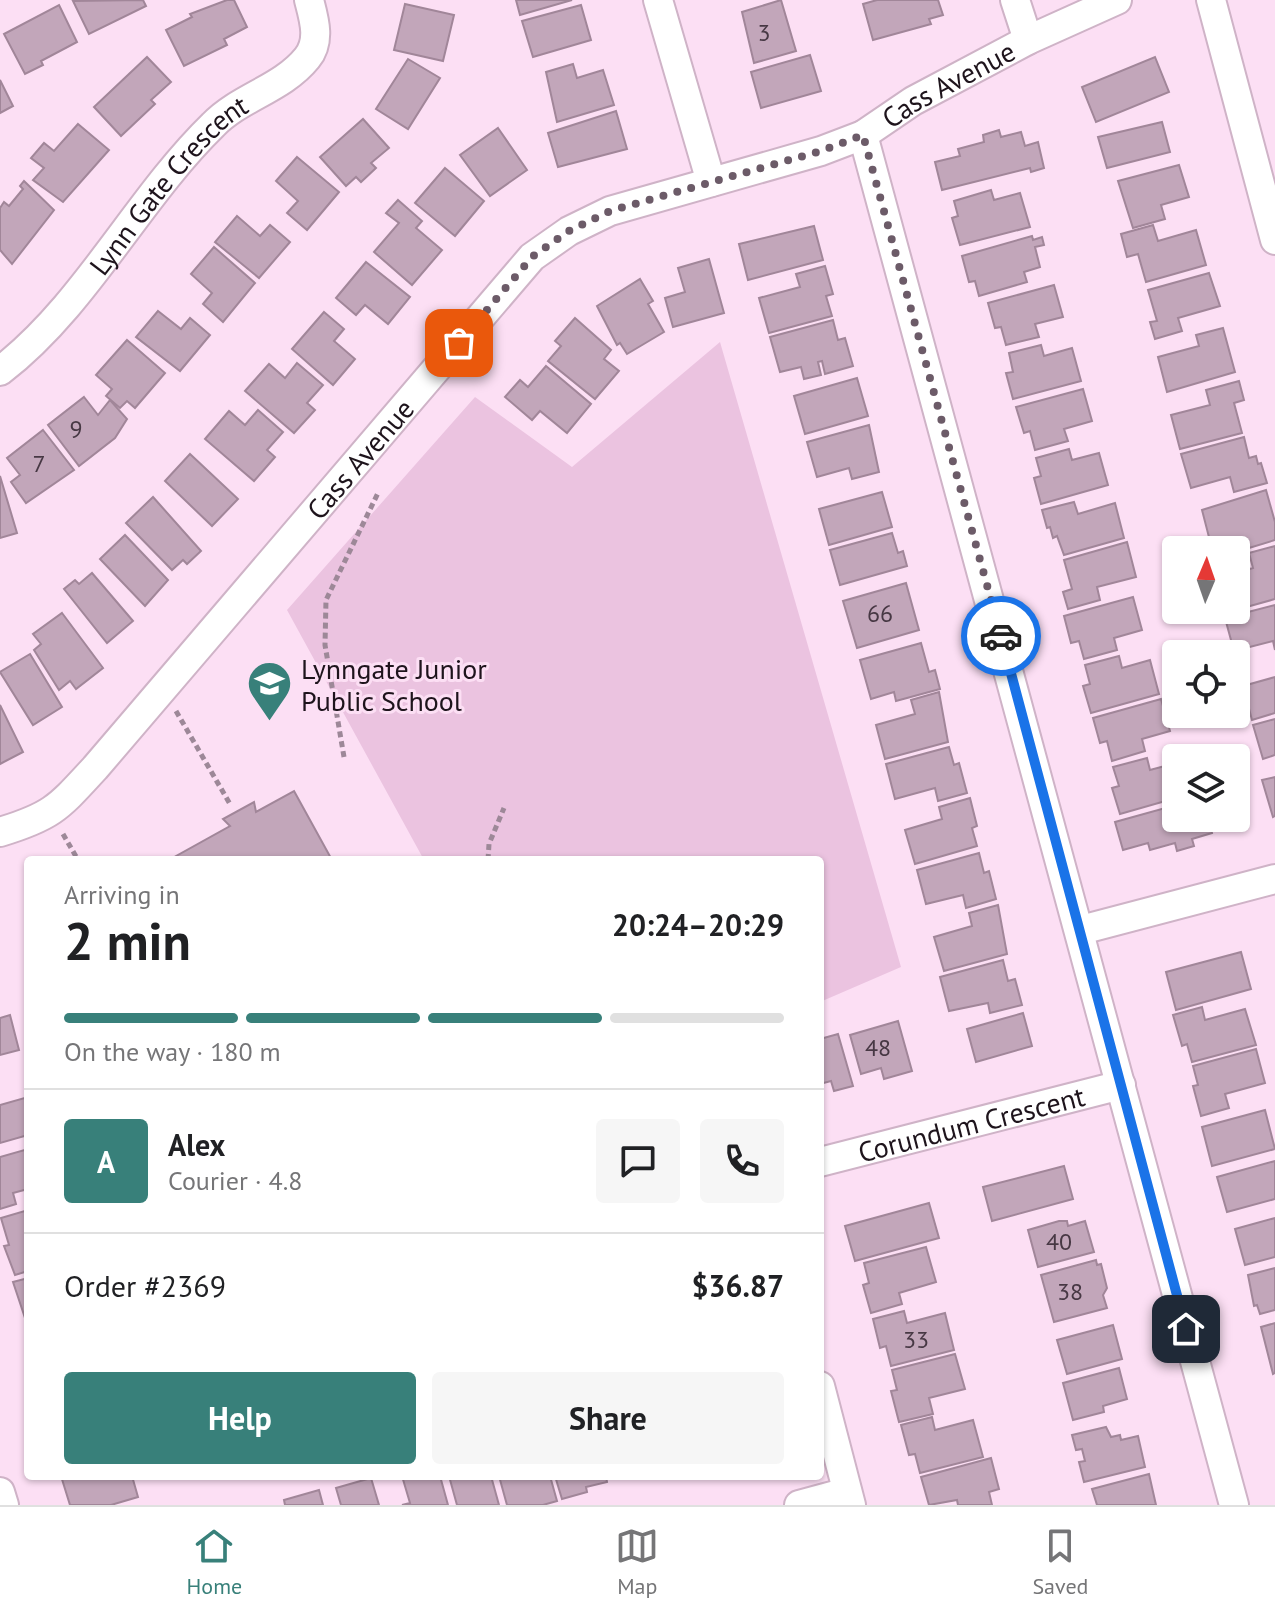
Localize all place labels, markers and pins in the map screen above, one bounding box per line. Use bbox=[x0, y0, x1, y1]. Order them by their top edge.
pin bbox=[425, 309, 493, 377]
place label: Lynngate Junior Public School bbox=[301, 650, 487, 719]
school or university icon: Lynngate Junior Public School bbox=[246, 660, 294, 723]
pin bbox=[1152, 1295, 1220, 1363]

